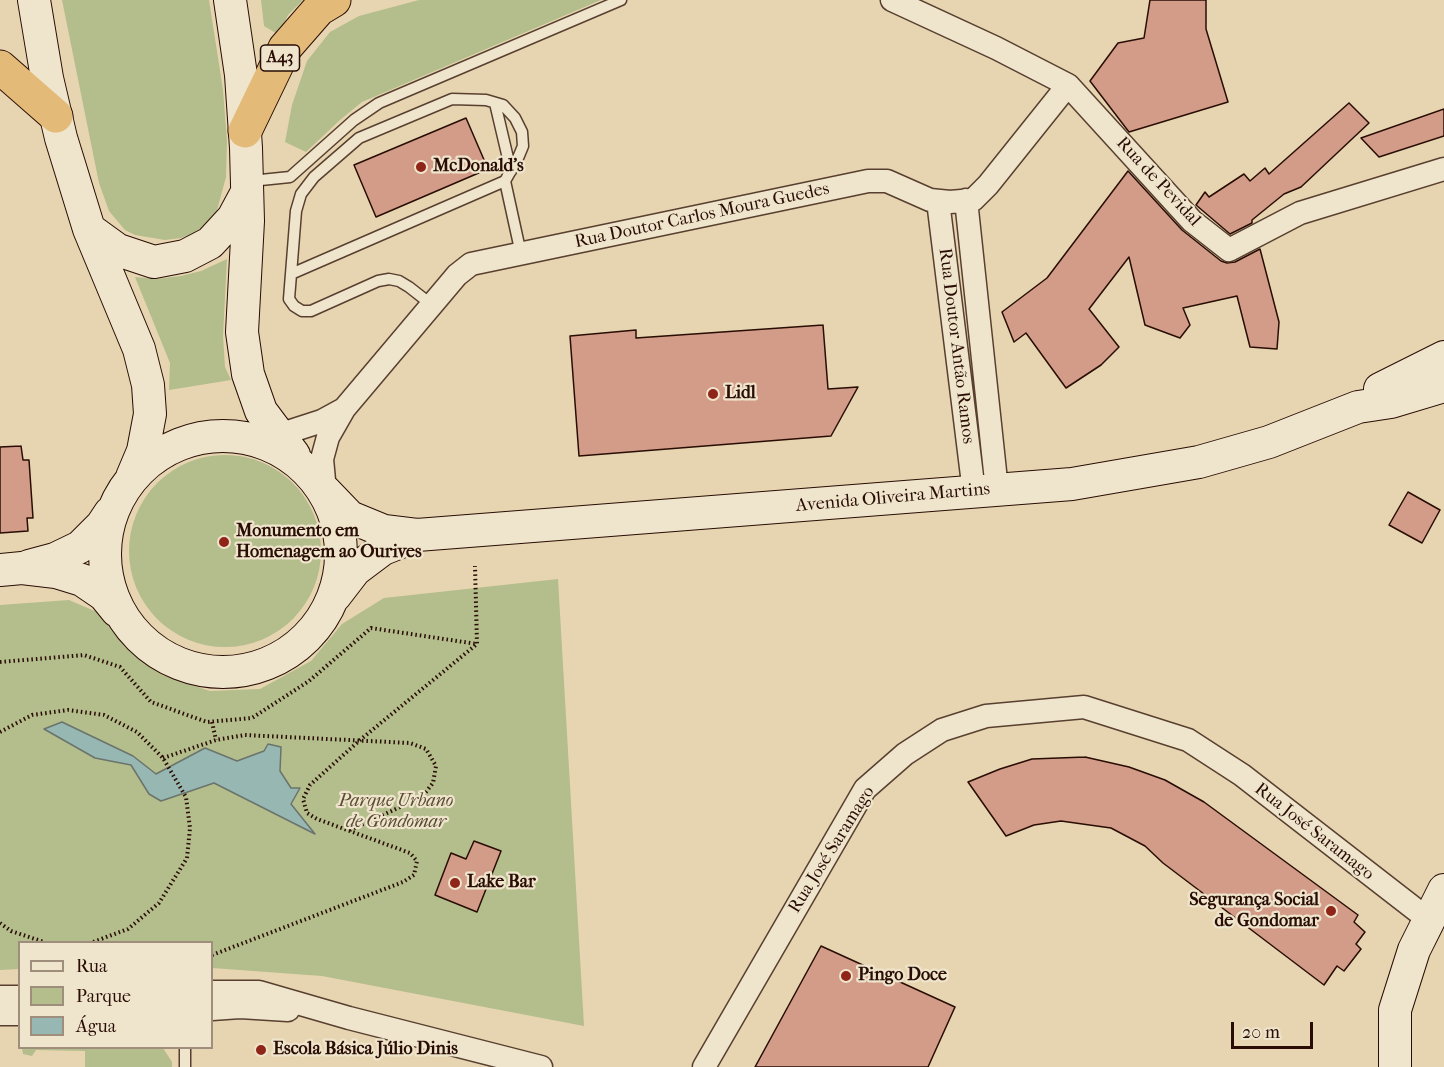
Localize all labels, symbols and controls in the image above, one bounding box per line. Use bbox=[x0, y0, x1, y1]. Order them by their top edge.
road number: A43 bbox=[260, 45, 300, 71]
street label: Rua de Pevidal bbox=[1111, 133, 1205, 231]
place label: McDonald's bbox=[433, 156, 524, 178]
marker: McDonald's bbox=[414, 160, 428, 174]
street label: Rua Doutor Carlos Moura Guedes bbox=[573, 178, 831, 254]
street label: Rua Doutor Antão Ramos bbox=[933, 247, 979, 445]
place label: Lidl bbox=[725, 383, 756, 405]
marker: Lidl bbox=[706, 387, 720, 401]
street label: Avenida Oliveira Martins bbox=[795, 479, 991, 517]
place label: Monumento em Homenagem ao Ourives bbox=[236, 521, 422, 564]
marker: Monumento em Homenagem ao Ourives bbox=[217, 535, 231, 549]
street label: Rua José Saramago bbox=[1250, 779, 1378, 885]
street label: Rua José Saramago bbox=[784, 783, 880, 917]
park label: Parque Urbano de Gondomar bbox=[339, 791, 453, 834]
place label: Lake Bar bbox=[467, 872, 536, 894]
marker: Lake Bar bbox=[448, 876, 462, 890]
place label: Segurança Social de Gondomar bbox=[1189, 890, 1319, 932]
marker: Segurança Social de Gondomar bbox=[1324, 904, 1338, 918]
legend bbox=[18, 941, 213, 1049]
text: Rua bbox=[76, 956, 107, 977]
place label: Pingo Doce bbox=[858, 965, 947, 987]
marker: Pingo Doce bbox=[839, 969, 853, 983]
text: Parque bbox=[76, 986, 131, 1007]
scale bar bbox=[1234, 1010, 1316, 1048]
text: Água bbox=[76, 1016, 116, 1037]
text: 20 m bbox=[1242, 1022, 1280, 1043]
place label: Escola Básica Júlio Dinis bbox=[273, 1039, 458, 1061]
marker: Escola Básica Júlio Dinis bbox=[254, 1043, 268, 1057]

